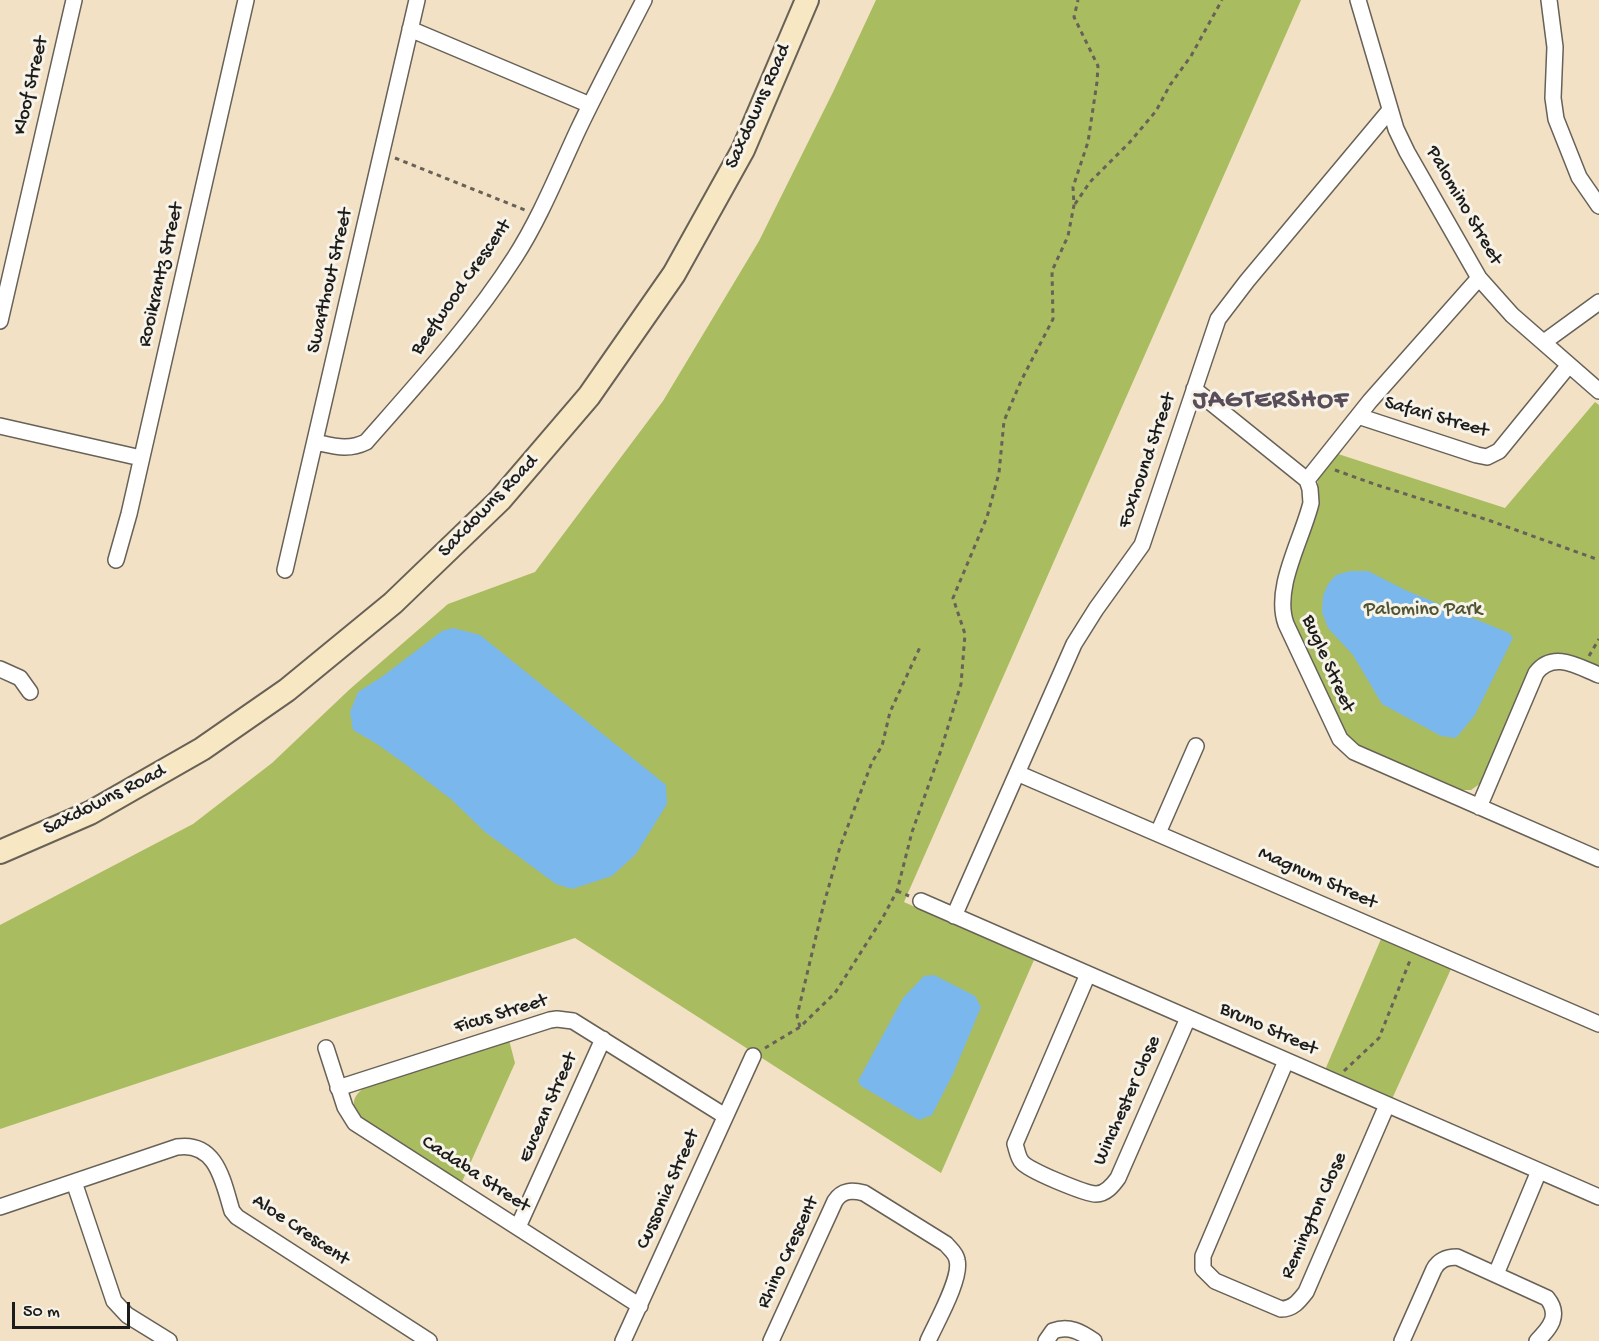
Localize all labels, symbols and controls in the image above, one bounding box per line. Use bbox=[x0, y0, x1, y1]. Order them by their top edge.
street label: Kloof Street bbox=[9, 34, 55, 138]
street label: Saxdowns Road bbox=[721, 41, 797, 173]
street label: Palomino Street bbox=[1419, 142, 1507, 270]
street label: Rooikrantz Street bbox=[134, 201, 190, 349]
street label: Swarthout Street bbox=[303, 206, 359, 356]
street label: Beefwood Crescent bbox=[406, 216, 518, 360]
district label: JAGTERSHOF bbox=[1193, 386, 1349, 418]
street label: Foxhound Street bbox=[1114, 390, 1182, 532]
street label: Safari Street bbox=[1381, 392, 1491, 444]
street label: Saxdowns Road bbox=[434, 451, 544, 563]
park label: Palomino Park bbox=[1364, 599, 1482, 623]
street label: Bugle Street bbox=[1295, 612, 1359, 716]
street label: Saxdowns Road bbox=[40, 760, 170, 842]
street label: Magnum Street bbox=[1254, 842, 1380, 916]
street label: Ficus Street bbox=[451, 989, 551, 1041]
street label: Bruno Street bbox=[1215, 998, 1321, 1062]
street label: Winchester Close bbox=[1089, 1032, 1167, 1170]
street label: Eucean Street bbox=[514, 1049, 584, 1167]
street label: Cussonia Street bbox=[632, 1126, 706, 1254]
street label: Cadaba Street bbox=[416, 1131, 534, 1219]
street label: Remington Close bbox=[1276, 1149, 1354, 1283]
street label: Aloe Crescent bbox=[247, 1190, 353, 1272]
street label: Rhino Crescent bbox=[753, 1193, 825, 1313]
scale bar bbox=[15, 1290, 134, 1328]
text: 50 m bbox=[23, 1302, 60, 1323]

